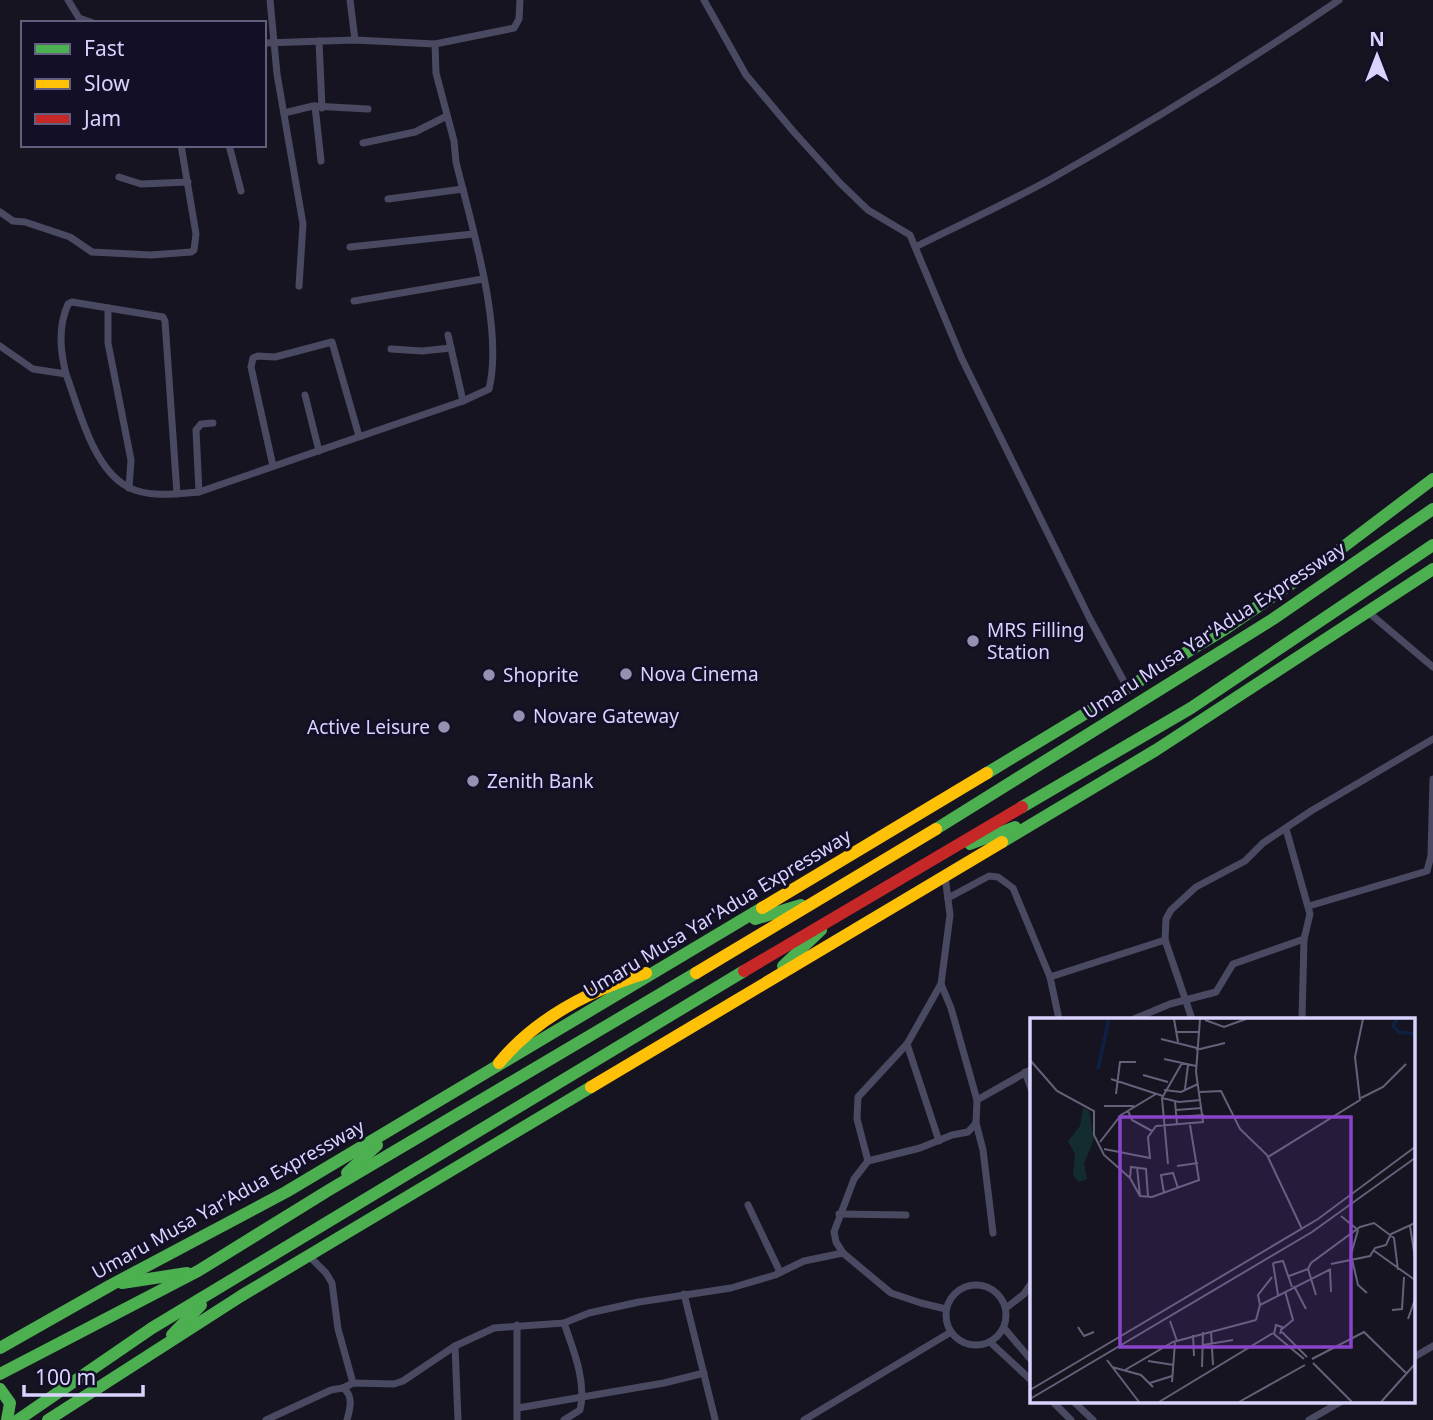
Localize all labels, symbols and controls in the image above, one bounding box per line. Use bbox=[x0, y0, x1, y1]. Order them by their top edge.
legend bbox=[21, 21, 266, 147]
north arrow bbox=[1342, 21, 1412, 91]
text: N bbox=[1369, 26, 1385, 52]
text: Fast bbox=[84, 34, 125, 62]
text: Slow bbox=[84, 69, 130, 97]
text: Jam bbox=[82, 104, 121, 132]
street label: Umaru Musa Yar'Adua Expressway bbox=[1078, 535, 1350, 725]
place label: MRS Filling Station bbox=[987, 617, 1084, 665]
marker: MRS Filling Station bbox=[965, 633, 981, 649]
place label: Nova Cinema bbox=[640, 661, 759, 687]
place label: Shoprite bbox=[503, 662, 579, 688]
marker: Nova Cinema bbox=[618, 666, 634, 682]
marker: Shoprite bbox=[481, 667, 497, 683]
place label: Novare Gateway bbox=[533, 703, 679, 729]
marker: Novare Gateway bbox=[511, 708, 527, 724]
place label: Active Leisure bbox=[307, 714, 430, 740]
marker: Active Leisure bbox=[436, 719, 452, 735]
place label: Zenith Bank bbox=[487, 768, 594, 794]
marker: Zenith Bank bbox=[465, 773, 481, 789]
street label: Umaru Musa Yar'Adua Expressway bbox=[578, 822, 856, 1003]
inset map bbox=[1030, 1018, 1416, 1402]
street label: Umaru Musa Yar'Adua Expressway bbox=[87, 1113, 369, 1285]
scale bar bbox=[24, 1354, 144, 1398]
text: 100 m bbox=[35, 1363, 96, 1391]

